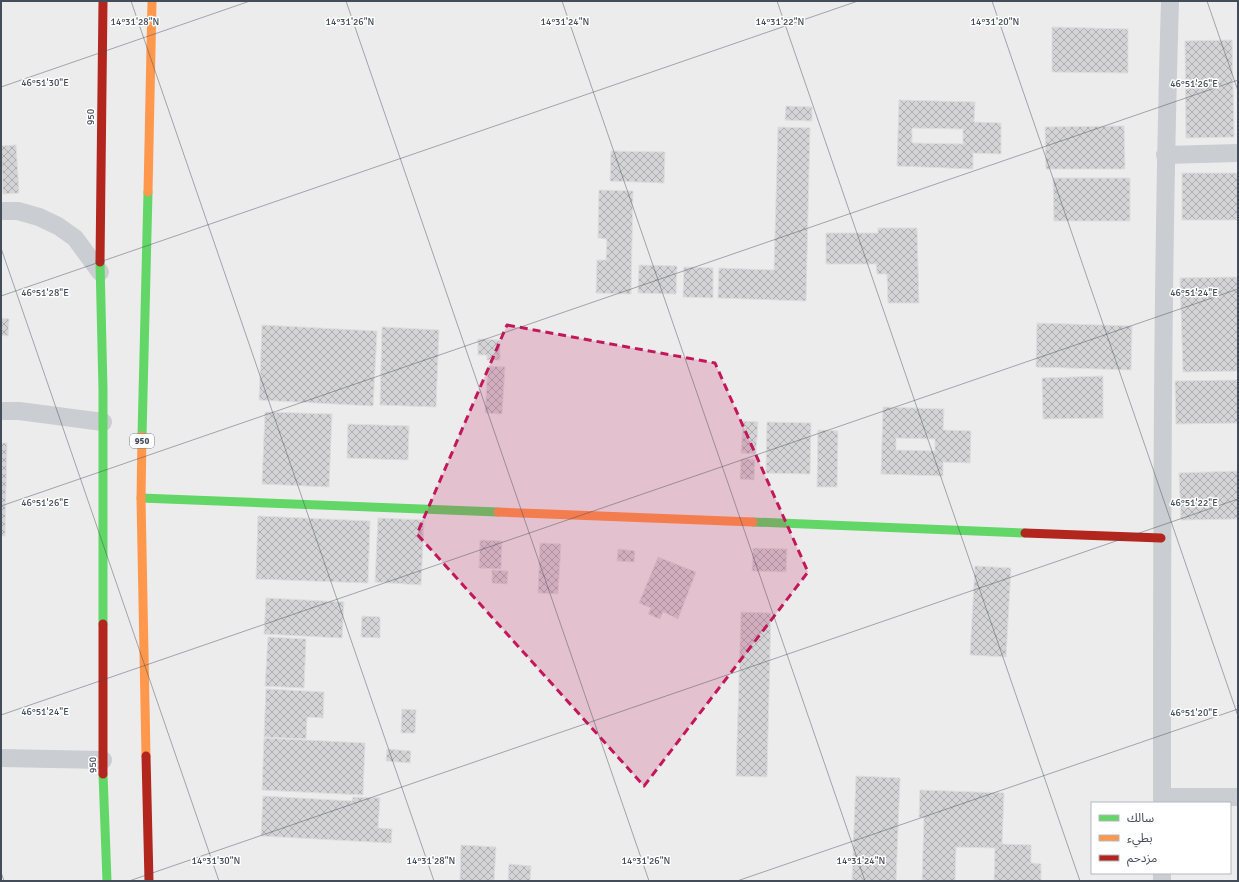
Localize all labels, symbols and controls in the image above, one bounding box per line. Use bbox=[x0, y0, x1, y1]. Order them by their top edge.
text: 14°31'28"N bbox=[111, 16, 159, 28]
text: 14°31'26"N bbox=[326, 16, 374, 28]
text: 14°31'24"N bbox=[541, 16, 589, 28]
text: 14°31'22"N bbox=[756, 16, 804, 28]
text: 14°31'20"N bbox=[971, 16, 1019, 28]
text: 46°51'30"E bbox=[21, 77, 69, 89]
text: 46°51'26"E bbox=[1170, 78, 1218, 90]
street label: 950 bbox=[85, 109, 97, 125]
text: 46°51'28"E bbox=[21, 287, 69, 299]
text: 46°51'24"E bbox=[1170, 287, 1218, 299]
road number: 950 bbox=[130, 434, 154, 448]
text: 46°51'26"E bbox=[21, 497, 69, 509]
text: 46°51'22"E bbox=[1170, 497, 1218, 509]
text: 46°51'24"E bbox=[21, 706, 69, 718]
text: 46°51'20"E bbox=[1170, 707, 1218, 719]
street label: 950 bbox=[87, 757, 99, 773]
legend bbox=[1091, 802, 1231, 874]
text: سالك bbox=[1127, 811, 1154, 826]
text: بطيء bbox=[1127, 831, 1153, 848]
text: مزدحم bbox=[1127, 851, 1157, 867]
text: 14°31'30"N bbox=[192, 855, 240, 867]
text: 14°31'28"N bbox=[407, 855, 455, 867]
text: 14°31'26"N bbox=[622, 855, 670, 867]
text: 14°31'24"N bbox=[837, 855, 885, 867]

